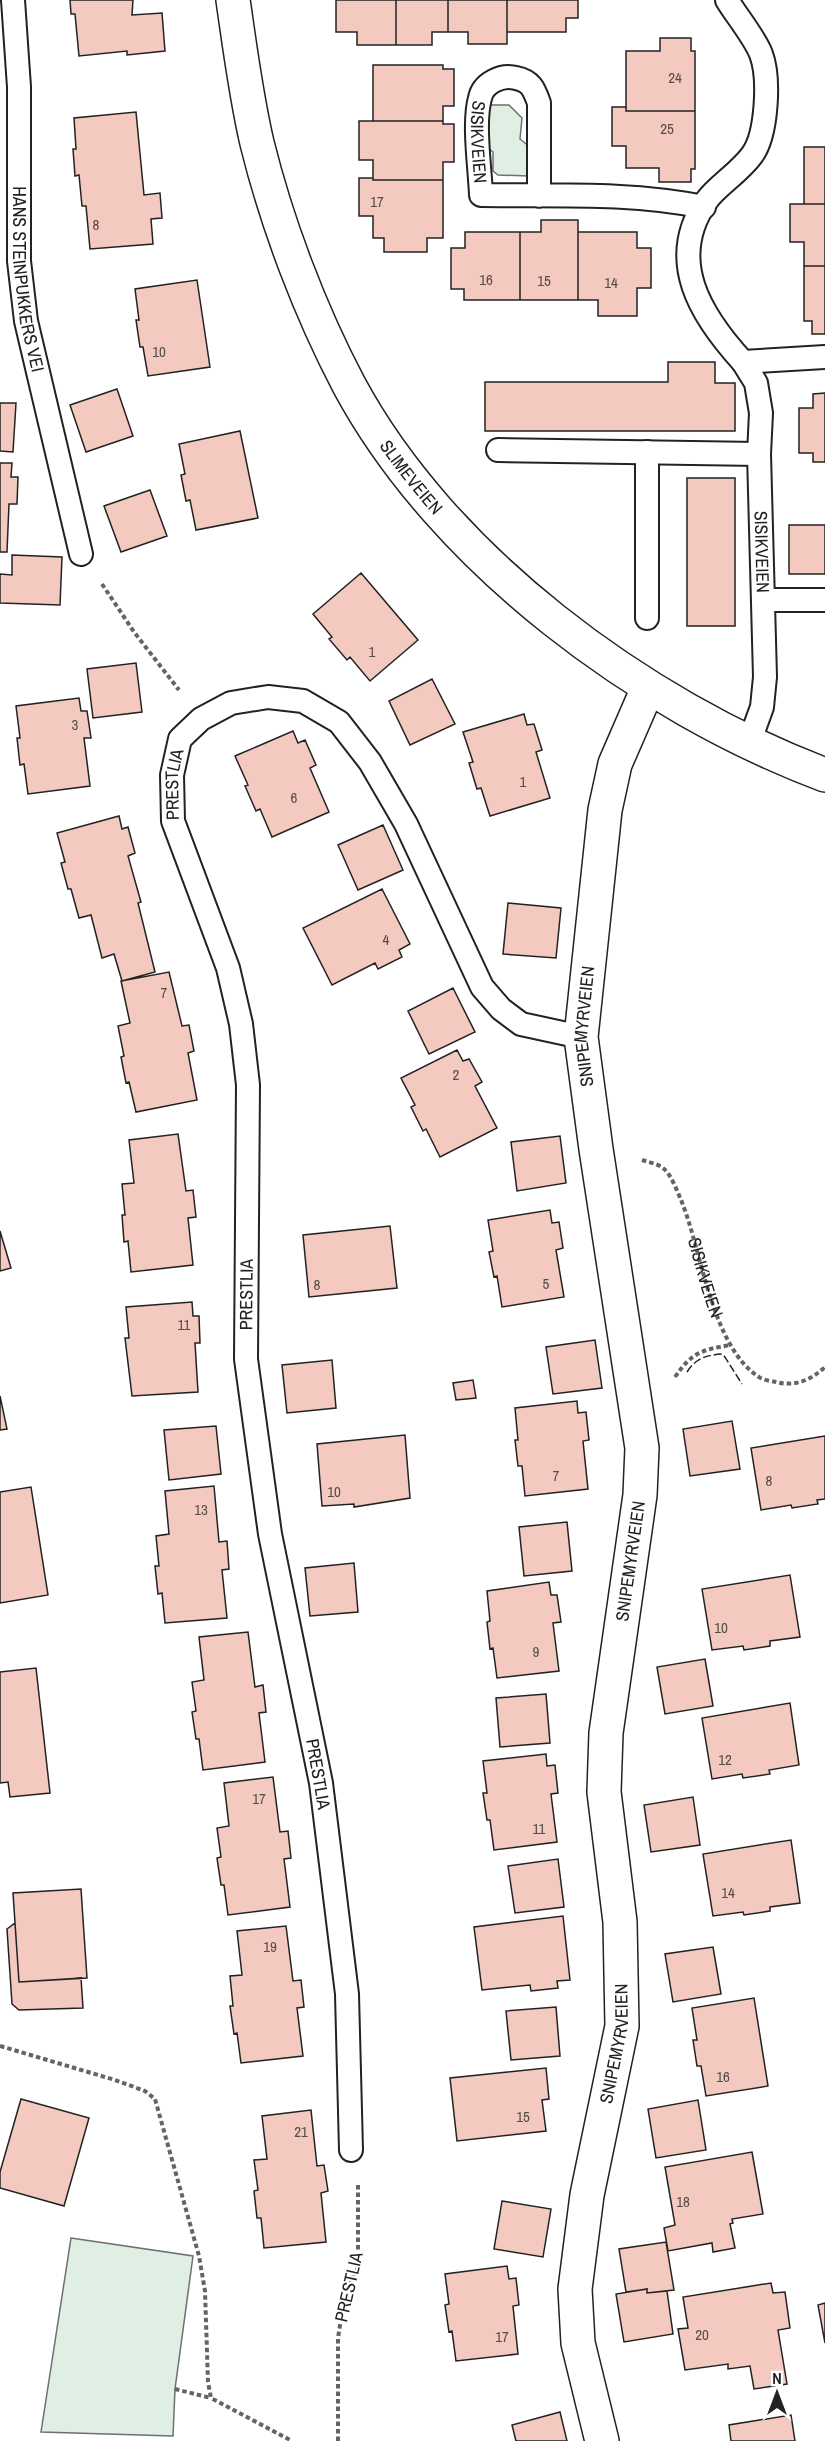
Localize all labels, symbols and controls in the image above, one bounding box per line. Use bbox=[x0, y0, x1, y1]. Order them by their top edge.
house number: 24 bbox=[668, 67, 682, 88]
street label: SISIKVEIEN bbox=[465, 99, 493, 184]
house number: 25 bbox=[660, 118, 674, 139]
street label: HANS STEINPUKKERS VEI bbox=[7, 186, 51, 374]
house number: 17 bbox=[370, 191, 384, 212]
house number: 8 bbox=[93, 214, 100, 235]
house number: 16 bbox=[479, 269, 493, 290]
house number: 15 bbox=[537, 270, 551, 291]
house number: 14 bbox=[604, 272, 618, 293]
house number: 10 bbox=[152, 341, 166, 362]
street label: SLIMEVEIEN bbox=[374, 435, 449, 520]
street label: SISIKVEIEN bbox=[749, 510, 776, 593]
house number: 1 bbox=[369, 641, 376, 662]
house number: 3 bbox=[72, 714, 79, 735]
street label: PRESTLIA bbox=[159, 746, 189, 820]
house number: 1 bbox=[520, 771, 527, 792]
house number: 6 bbox=[291, 787, 298, 808]
house number: 4 bbox=[383, 929, 390, 950]
street label: SNIPEMYRVEIEN bbox=[567, 965, 600, 1088]
house number: 7 bbox=[161, 982, 168, 1003]
house number: 2 bbox=[453, 1064, 460, 1085]
street label: SISIKVEIEN bbox=[682, 1235, 730, 1321]
street label: PRESTLIA bbox=[233, 1258, 259, 1330]
house number: 5 bbox=[543, 1273, 550, 1294]
house number: 8 bbox=[314, 1274, 321, 1295]
house number: 11 bbox=[178, 1314, 191, 1335]
house number: 7 bbox=[553, 1465, 560, 1486]
house number: 8 bbox=[766, 1470, 773, 1491]
house number: 10 bbox=[327, 1481, 341, 1502]
house number: 13 bbox=[194, 1499, 208, 1520]
street label: SNIPEMYRVEIEN bbox=[609, 1499, 651, 1623]
house number: 10 bbox=[714, 1617, 728, 1638]
house number: 9 bbox=[533, 1641, 540, 1662]
street label: PRESTLIA bbox=[300, 1737, 337, 1811]
house number: 12 bbox=[718, 1749, 732, 1770]
house number: 17 bbox=[252, 1788, 266, 1809]
house number: 11 bbox=[533, 1818, 546, 1839]
house number: 14 bbox=[721, 1882, 735, 1903]
house number: 19 bbox=[263, 1936, 277, 1957]
street label: SNIPEMYRVEIEN bbox=[593, 1983, 634, 2106]
house number: 16 bbox=[716, 2066, 730, 2087]
house number: 15 bbox=[516, 2106, 530, 2127]
house number: 21 bbox=[294, 2121, 308, 2142]
house number: 18 bbox=[676, 2191, 690, 2212]
street label: PRESTLIA bbox=[328, 2249, 369, 2324]
house number: 20 bbox=[695, 2324, 709, 2345]
house number: 17 bbox=[495, 2326, 509, 2347]
north arrow bbox=[747, 2363, 807, 2423]
text: N bbox=[772, 2367, 782, 2389]

